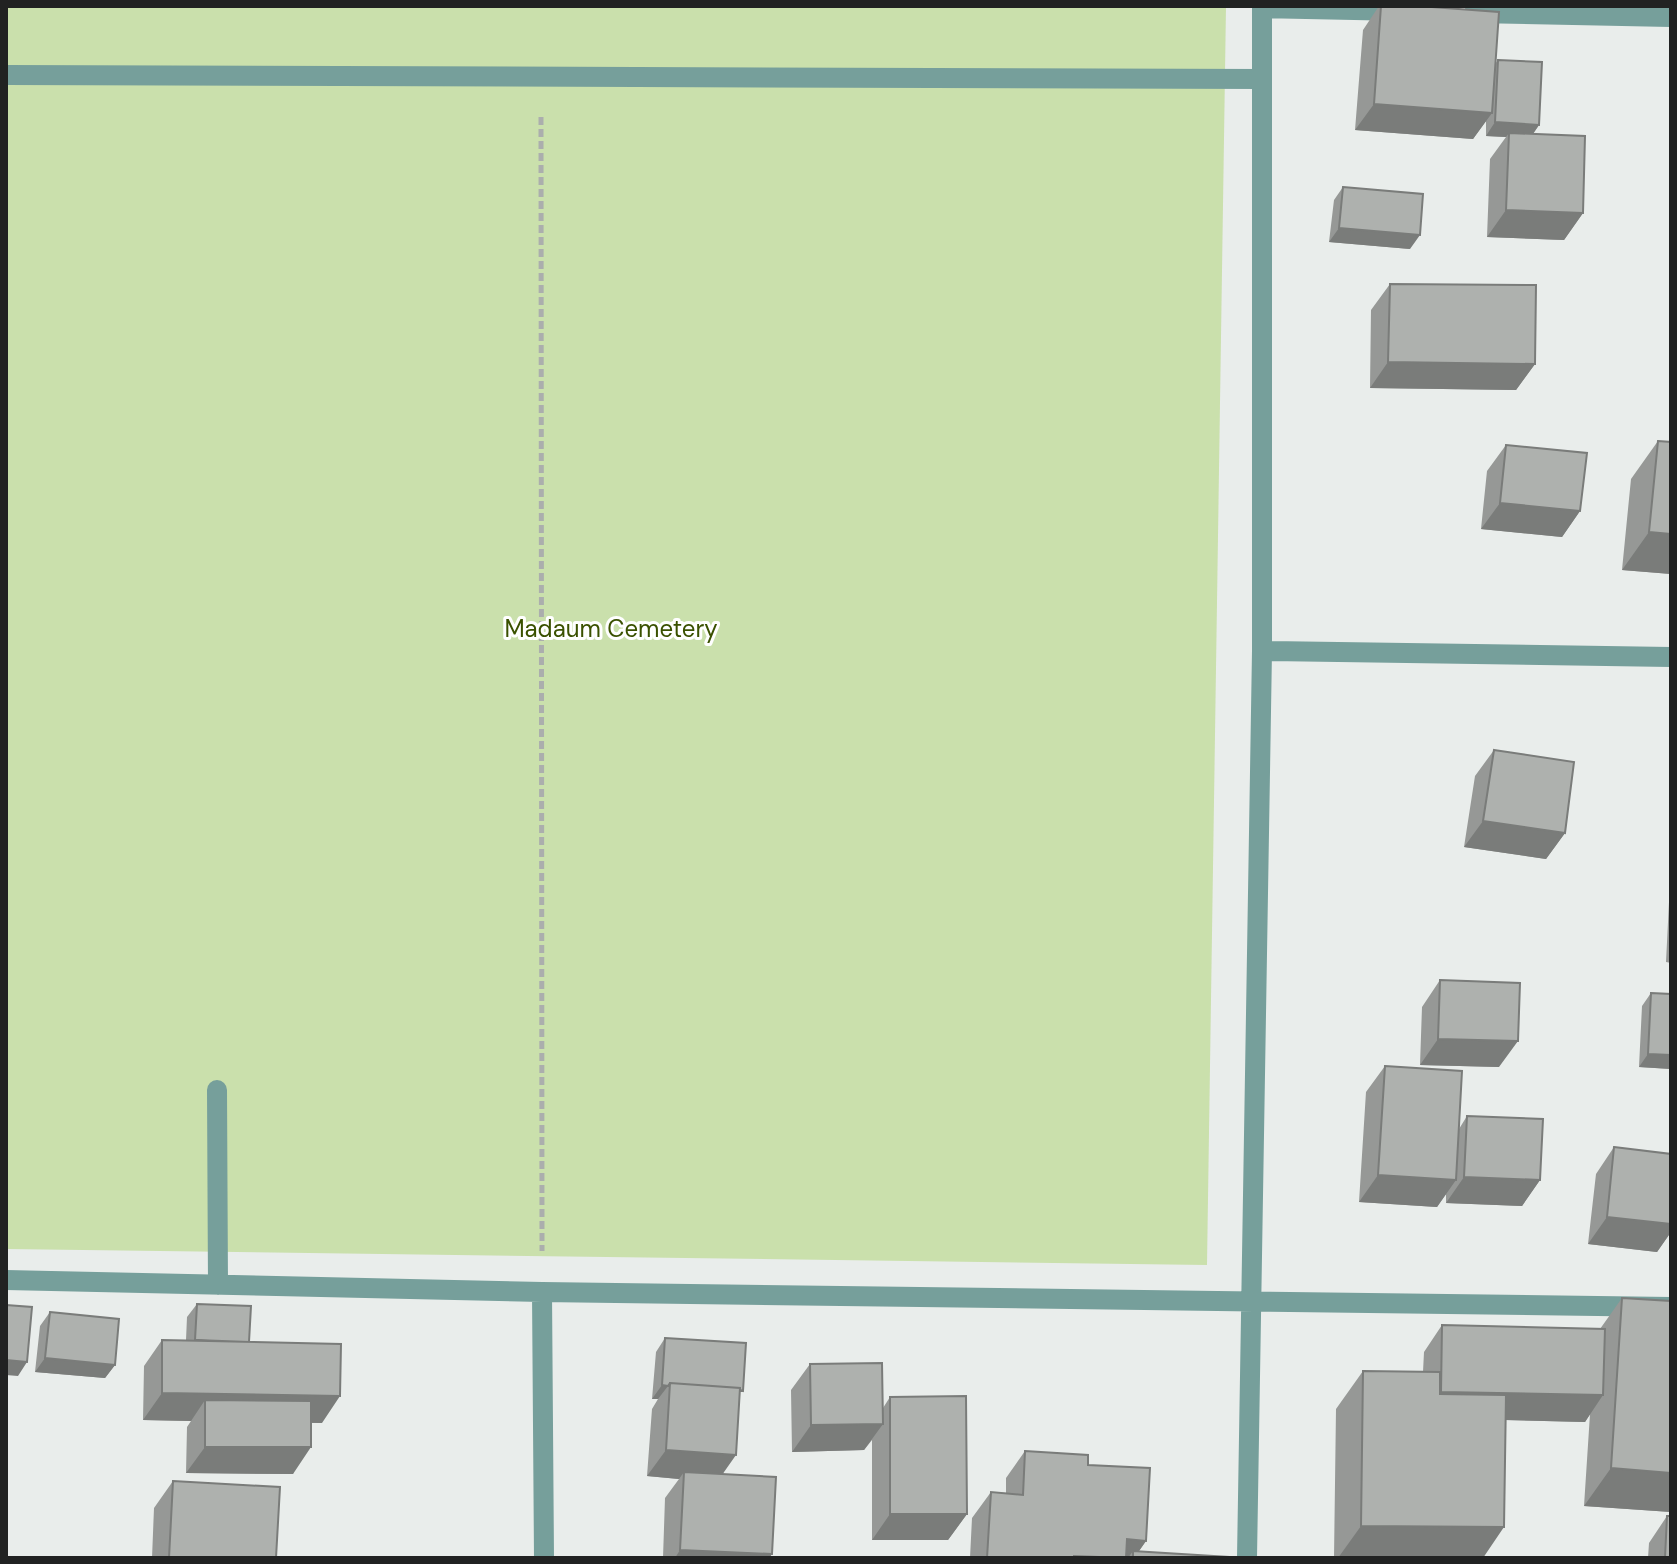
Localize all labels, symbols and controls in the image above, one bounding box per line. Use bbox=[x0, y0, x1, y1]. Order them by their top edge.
park label: Madaum Cemetery bbox=[504, 613, 718, 644]

